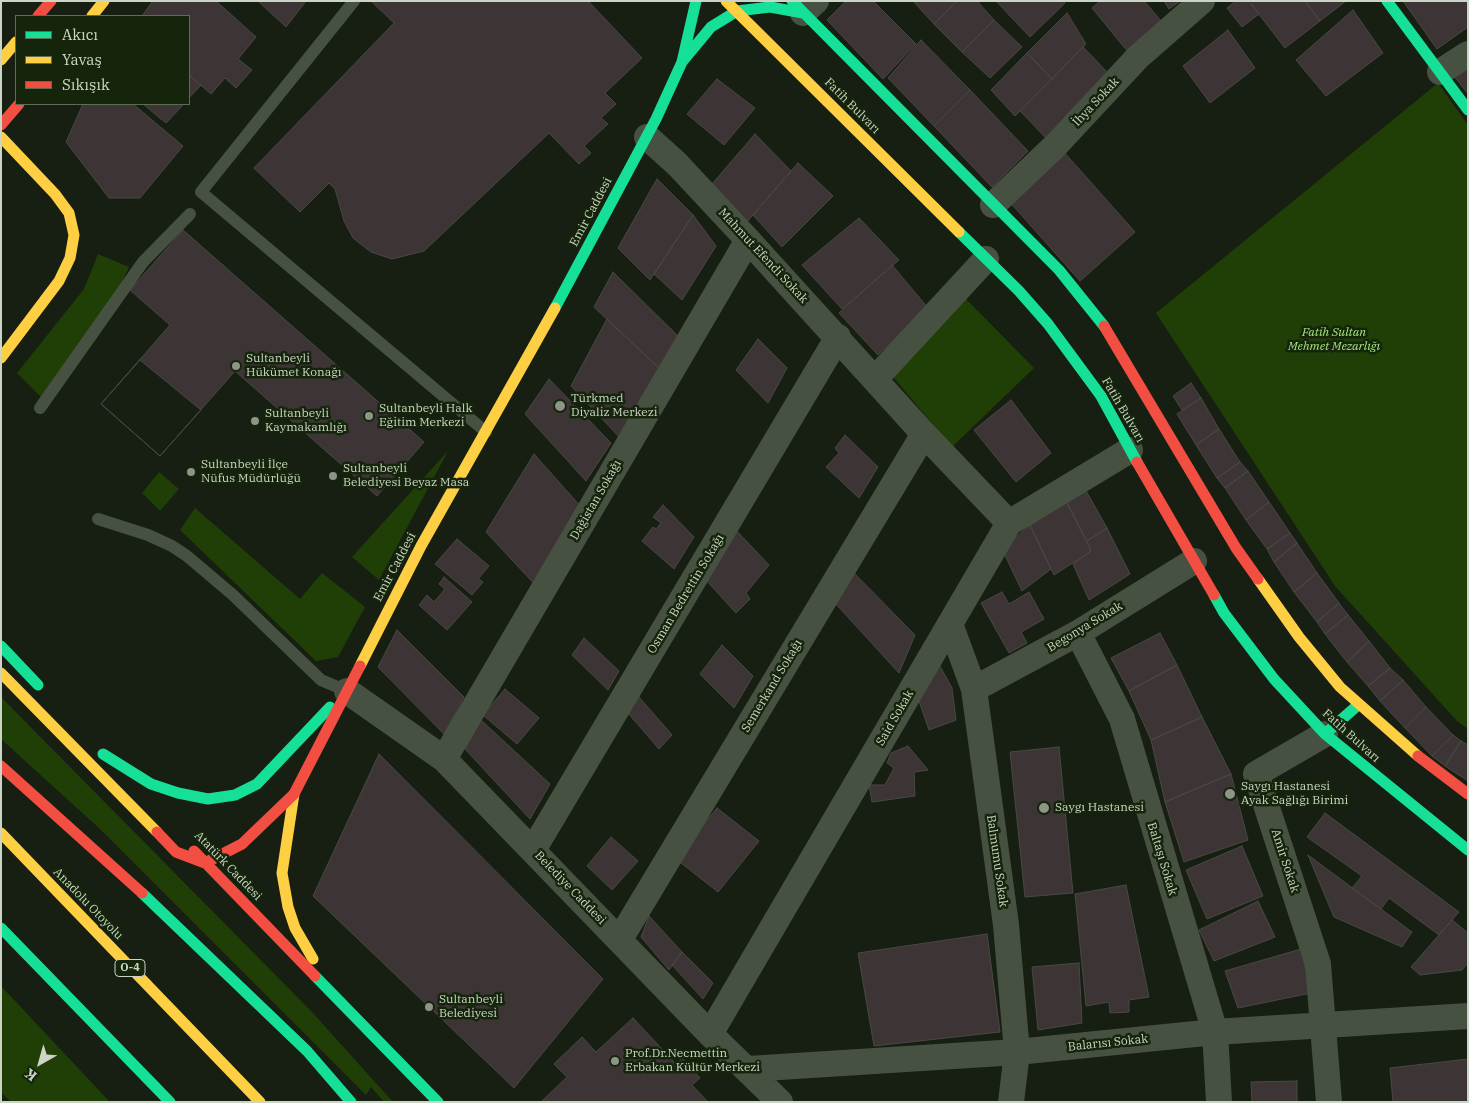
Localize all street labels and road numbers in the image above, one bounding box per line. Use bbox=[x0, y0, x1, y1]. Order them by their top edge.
street label: Fatih Bulvarı bbox=[821, 75, 883, 137]
street label: İhya Sokak bbox=[1070, 75, 1122, 129]
street label: Emir Caddesi bbox=[567, 175, 615, 249]
street label: Mahmut Efendi Sokak bbox=[715, 206, 811, 306]
street label: Fatih Bulvarı bbox=[1099, 375, 1147, 445]
street label: Dağistan Sokağı bbox=[567, 457, 625, 543]
street label: Emir Caddesi bbox=[371, 530, 419, 604]
street label: Osman Bedrettin Sokağı bbox=[645, 532, 727, 656]
street label: Begonya Sokak bbox=[1045, 599, 1125, 655]
street label: Semerkand Sokağı bbox=[739, 637, 805, 735]
street label: Said Sokak bbox=[873, 688, 917, 748]
street label: Fatih Bulvarı bbox=[1319, 706, 1383, 766]
street label: Balmumu Sokak bbox=[983, 814, 1011, 908]
street label: Baltaşı Sokak bbox=[1144, 821, 1180, 897]
street label: Amir Sokak bbox=[1268, 827, 1302, 895]
street label: Atatürk Caddesi bbox=[191, 828, 265, 904]
street label: Belediye Caddesi bbox=[531, 848, 609, 928]
street label: Anadolu Otoyolu bbox=[50, 865, 126, 943]
road number: O-4 bbox=[115, 960, 145, 976]
street label: Balarısı Sokak bbox=[1067, 1032, 1149, 1054]

